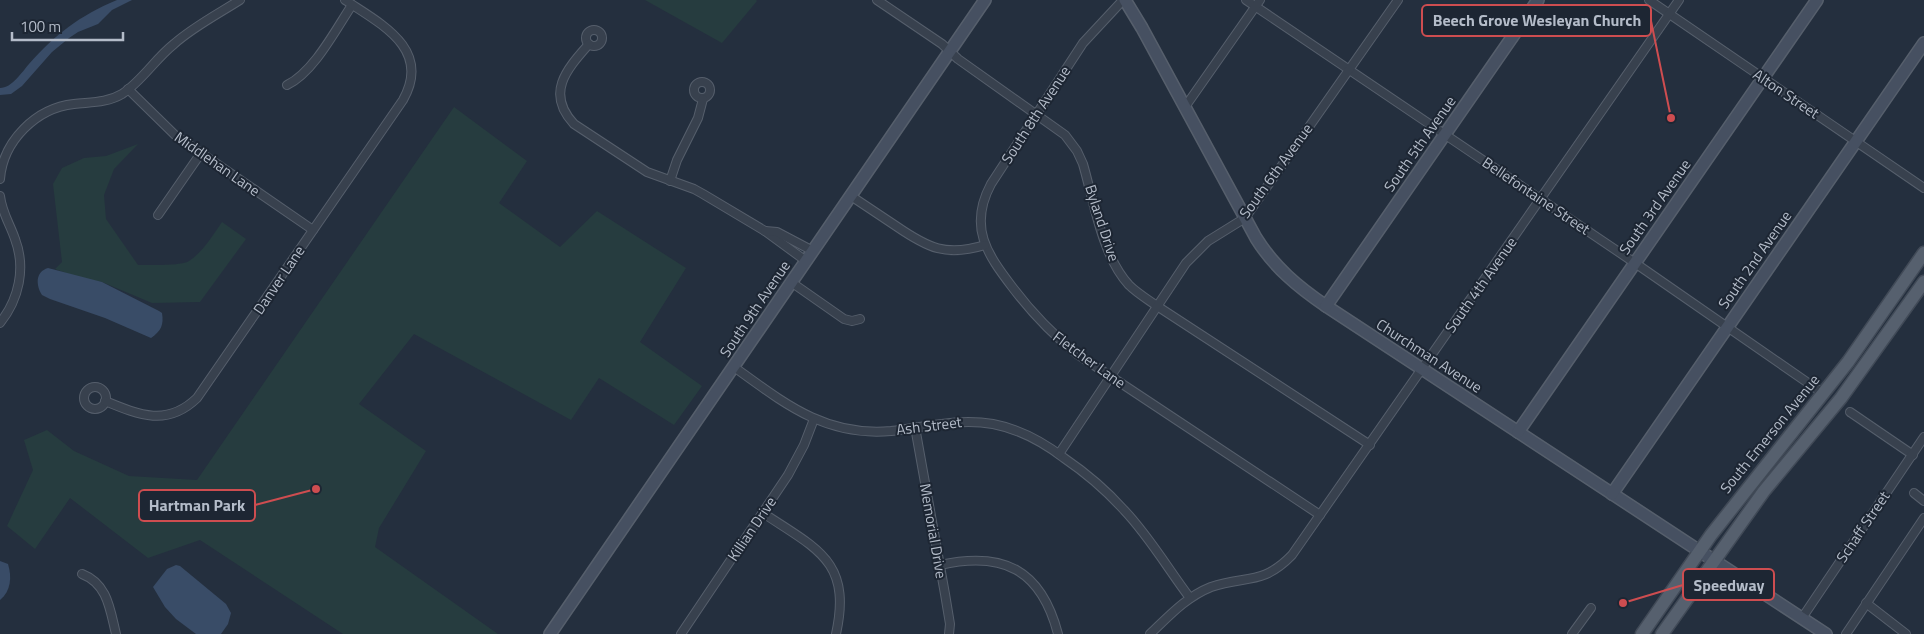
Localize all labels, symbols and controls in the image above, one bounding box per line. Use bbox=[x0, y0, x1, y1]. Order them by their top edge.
callout: Beech Grove Wesleyan Church bbox=[1422, 5, 1651, 36]
text: Beech Grove Wesleyan Church bbox=[1433, 8, 1641, 32]
scale bar bbox=[12, 10, 124, 42]
text: 100 m bbox=[20, 15, 61, 38]
street label: South 8th Avenue bbox=[995, 61, 1076, 168]
street label: Alton Street bbox=[1749, 63, 1825, 125]
street label: South 5th Avenue bbox=[1378, 91, 1461, 196]
street label: South 6th Avenue bbox=[1233, 118, 1318, 223]
street label: Middlehan Lane bbox=[170, 125, 265, 202]
street label: Bellefontaine Street bbox=[1478, 151, 1595, 241]
street label: South 3rd Avenue bbox=[1613, 154, 1696, 259]
street label: Byland Drive bbox=[1079, 181, 1126, 264]
street label: South 2nd Avenue bbox=[1712, 206, 1797, 314]
street label: South 4th Avenue bbox=[1439, 232, 1522, 337]
street label: Danver Lane bbox=[247, 241, 310, 319]
street label: South 9th Avenue bbox=[714, 256, 796, 362]
street label: Churchman Avenue bbox=[1372, 313, 1487, 398]
street label: Fletcher Lane bbox=[1048, 325, 1130, 394]
street label: South Emerson Avenue bbox=[1714, 369, 1825, 498]
street label: Ash Street bbox=[895, 410, 964, 441]
street label: Memorial Drive bbox=[914, 482, 953, 580]
street label: Schaff Street bbox=[1830, 486, 1895, 567]
callout: Hartman Park bbox=[139, 490, 255, 521]
street label: Killian Drive bbox=[721, 492, 782, 566]
text: Hartman Park bbox=[149, 493, 246, 517]
callout: Speedway bbox=[1683, 569, 1774, 600]
text: Speedway bbox=[1694, 573, 1764, 597]

